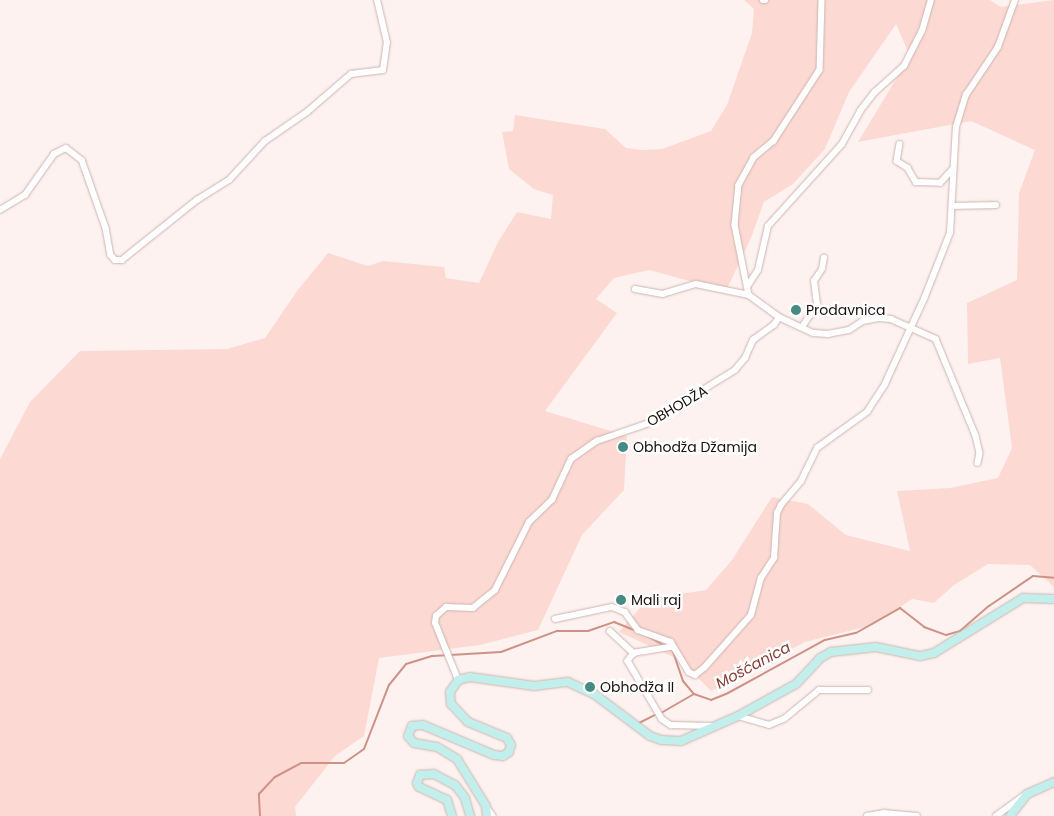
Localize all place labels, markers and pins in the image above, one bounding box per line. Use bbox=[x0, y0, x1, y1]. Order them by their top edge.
place label: Prodavnica bbox=[806, 302, 885, 318]
marker: Prodavnica bbox=[790, 304, 802, 316]
place label: Obhodža Džamija bbox=[633, 439, 757, 455]
marker: Obhodža Džamija bbox=[617, 441, 629, 453]
place label: Mali raj bbox=[631, 592, 681, 608]
marker: Mali raj bbox=[615, 594, 627, 606]
place label: Obhodža II bbox=[600, 679, 674, 695]
marker: Obhodža II bbox=[584, 681, 596, 693]

